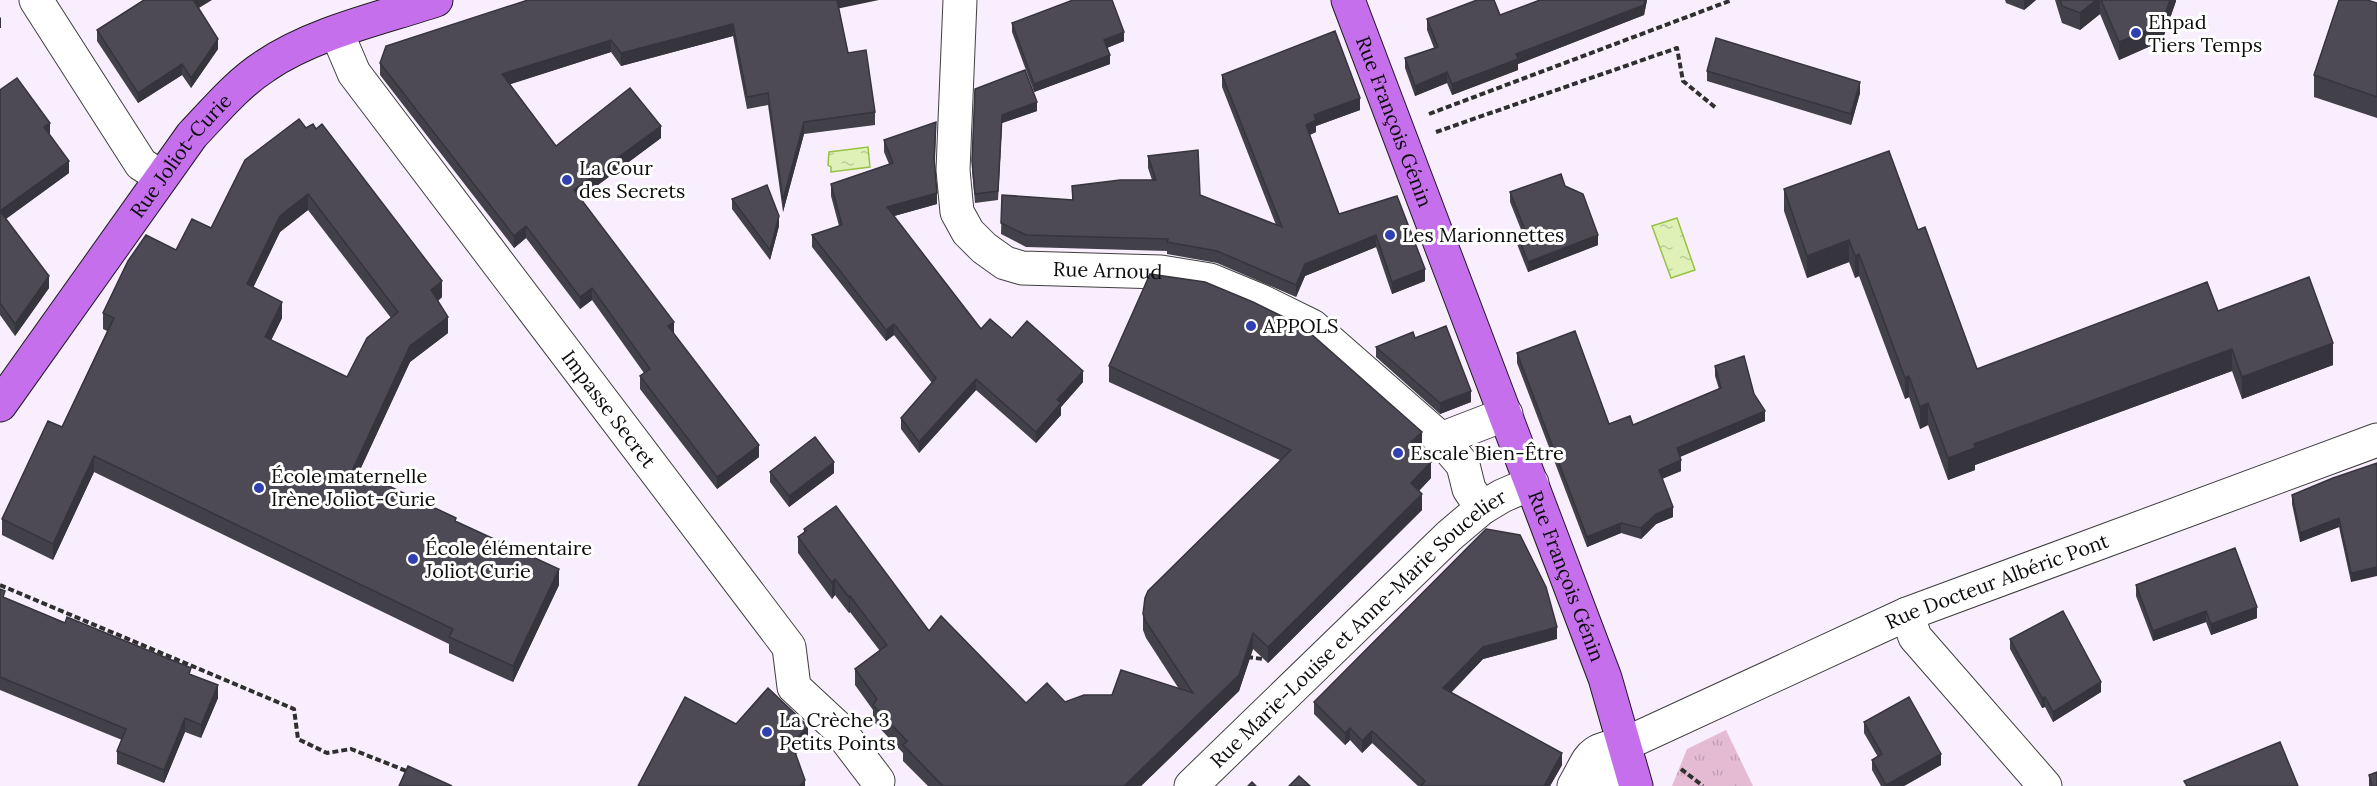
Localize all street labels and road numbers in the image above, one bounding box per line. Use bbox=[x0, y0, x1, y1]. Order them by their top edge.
street label: Rue François Génin bbox=[1351, 32, 1438, 210]
street label: Rue Joliot-Curie bbox=[124, 88, 237, 223]
street label: Rue Arnoud bbox=[1053, 256, 1163, 284]
street label: Impasse Secret bbox=[556, 345, 662, 473]
street label: Rue Marie-Louise et Anne-Marie Soucelier bbox=[1205, 483, 1511, 773]
street label: Rue François Génin bbox=[1523, 487, 1611, 665]
street label: Rue Docteur Albéric Pont bbox=[1881, 527, 2112, 634]

